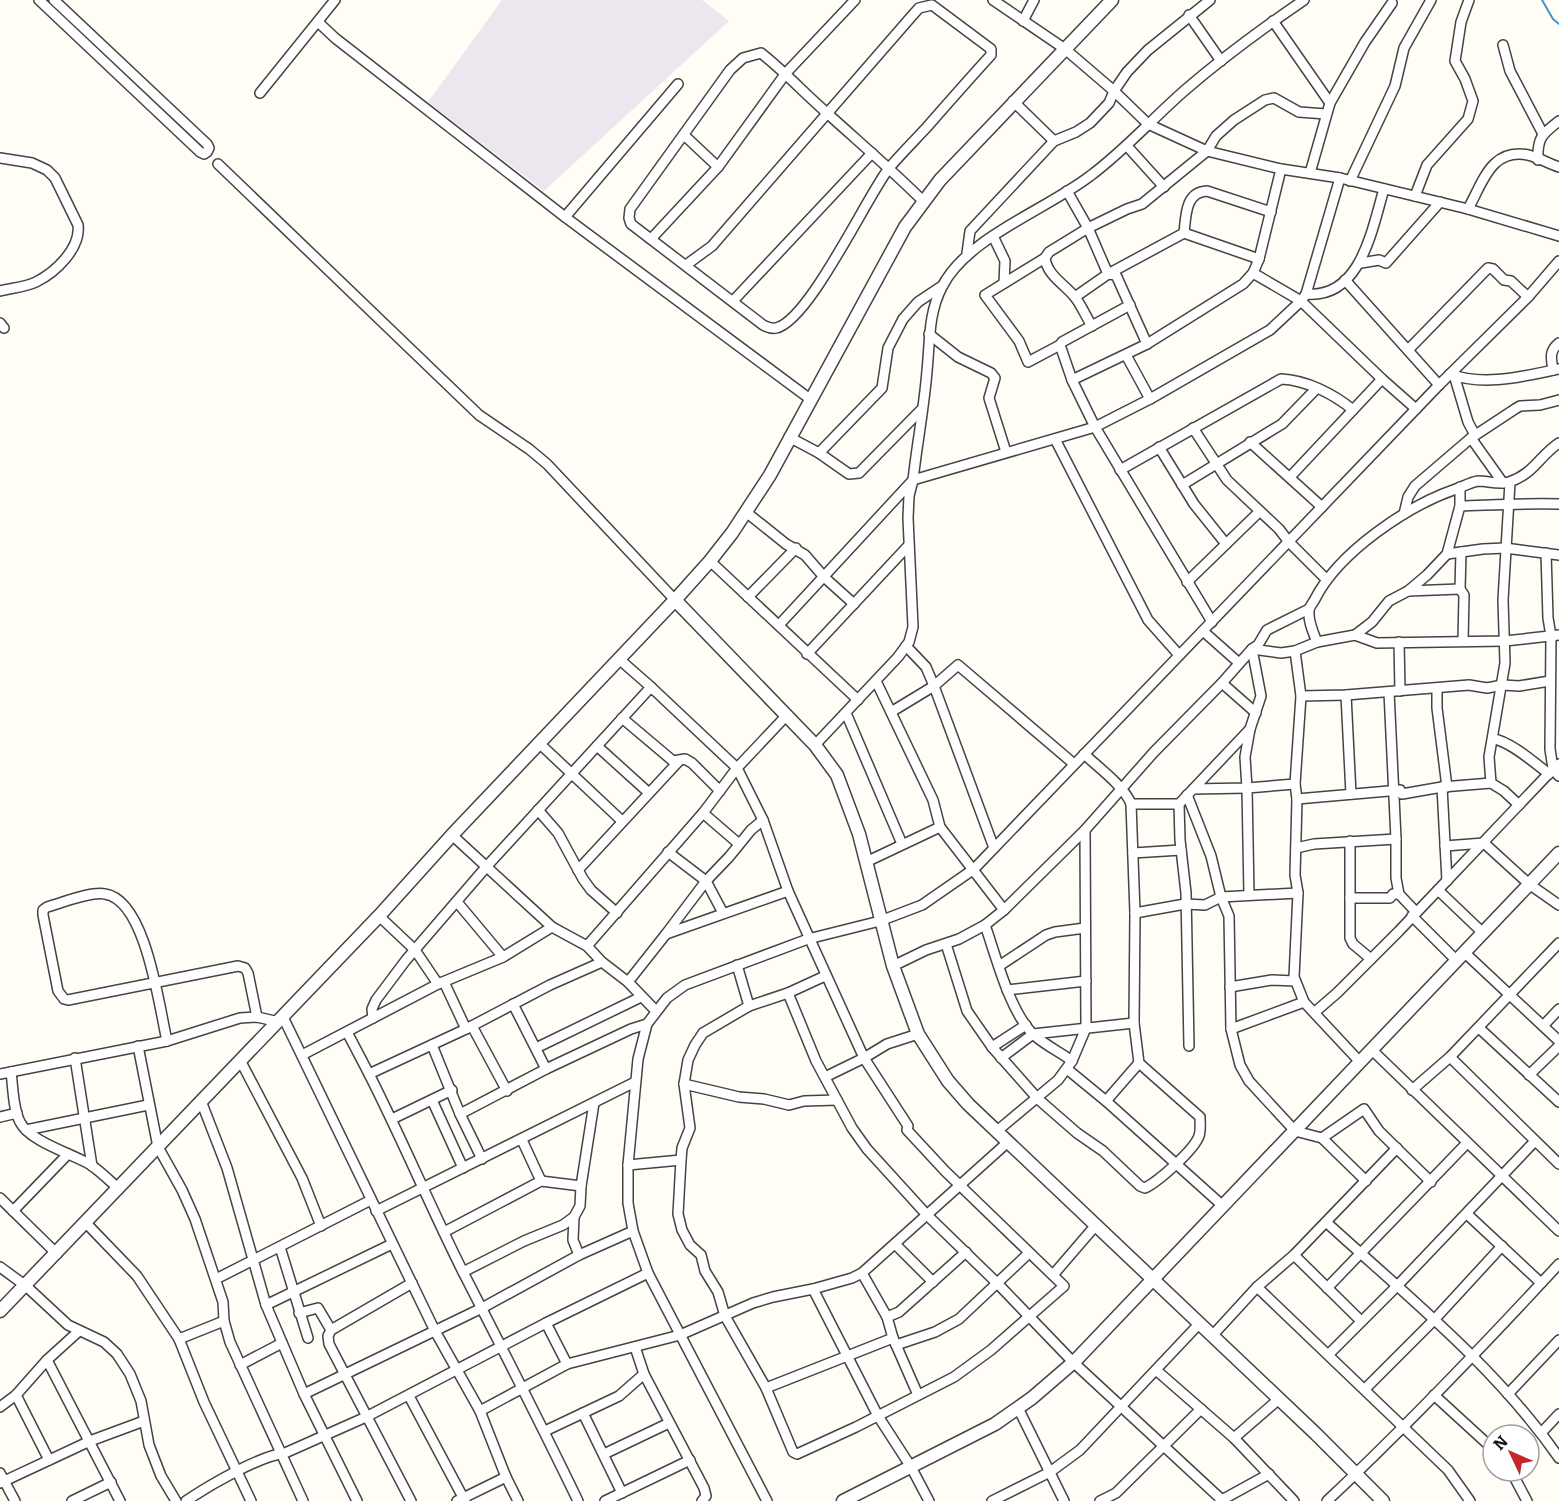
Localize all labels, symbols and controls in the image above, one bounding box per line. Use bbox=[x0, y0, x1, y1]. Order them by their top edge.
north arrow bbox=[1481, 1423, 1541, 1483]
text: N bbox=[1489, 1432, 1512, 1454]

